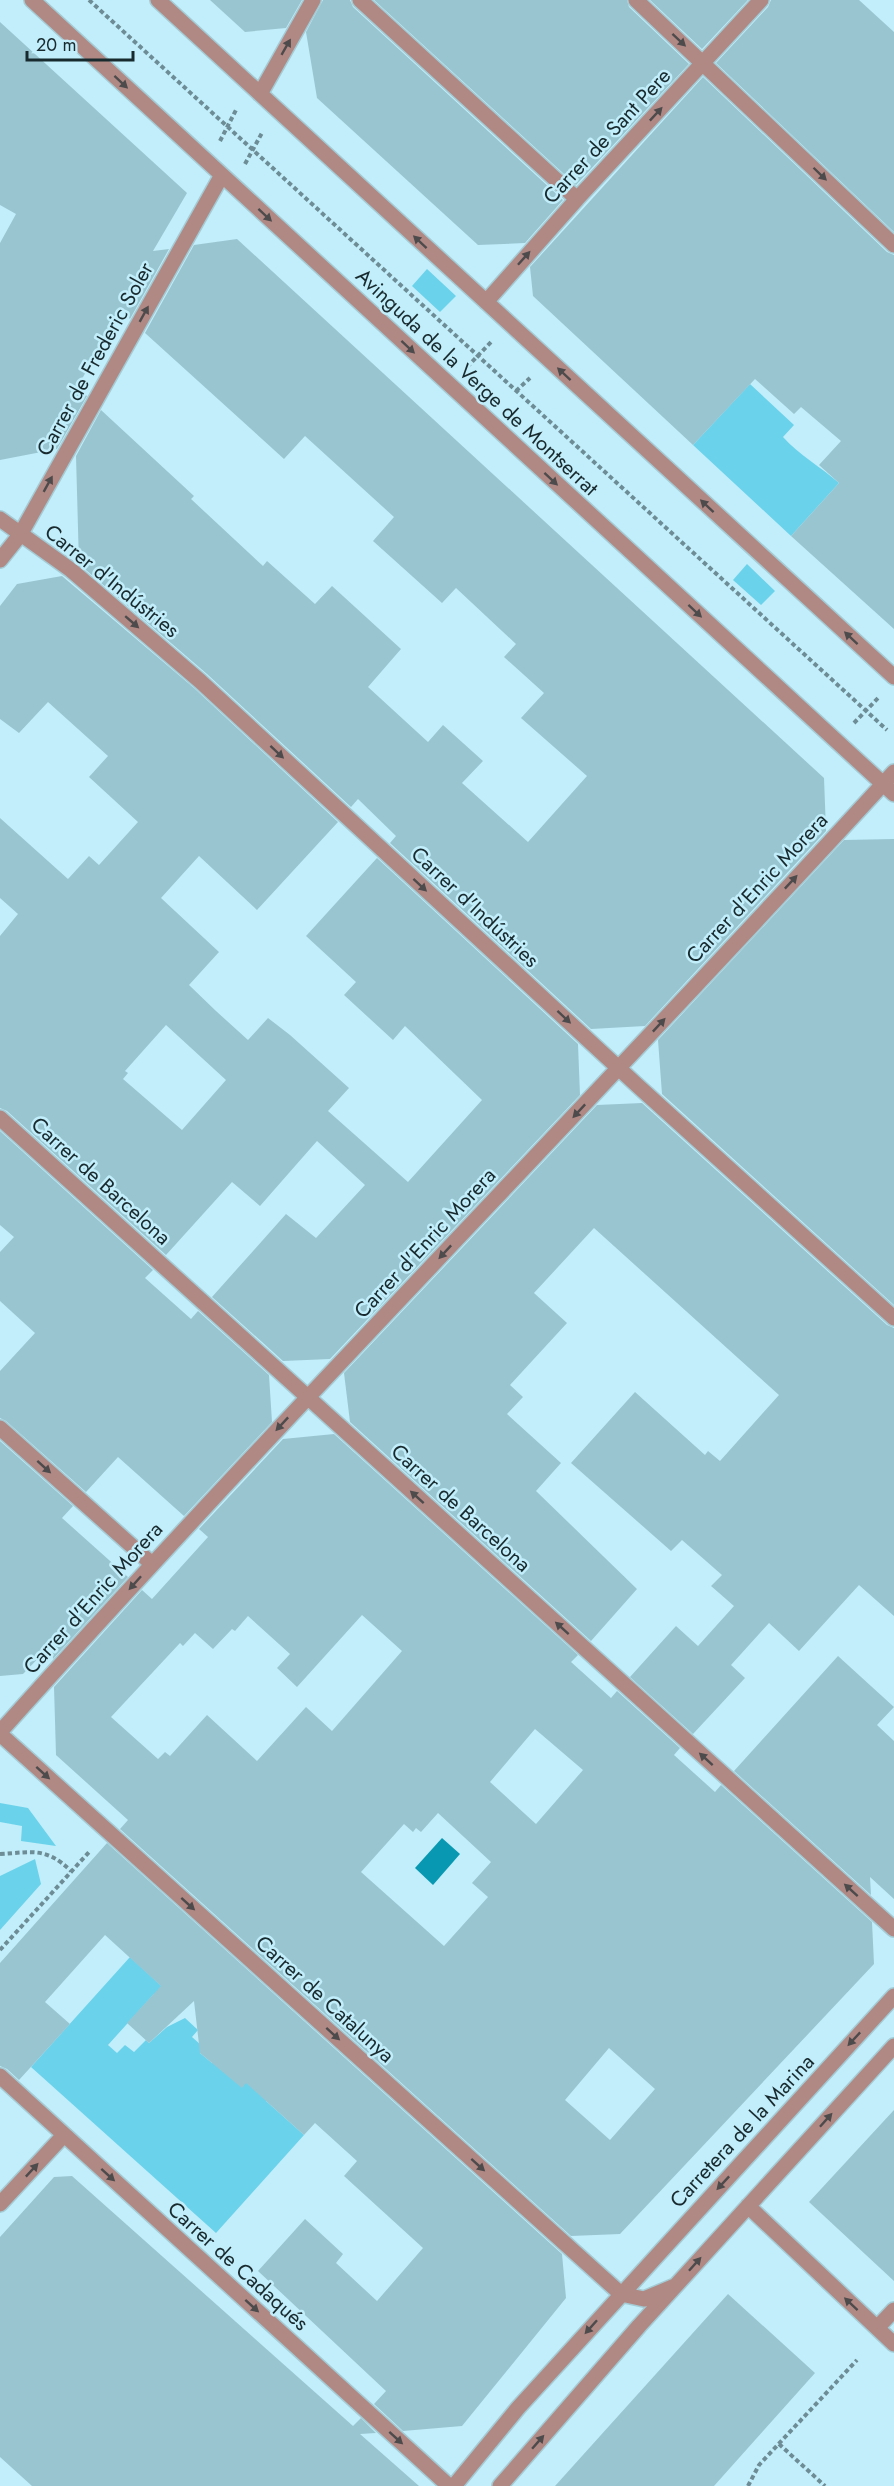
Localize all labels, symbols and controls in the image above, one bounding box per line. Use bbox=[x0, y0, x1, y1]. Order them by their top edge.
scale bar bbox=[27, 24, 134, 62]
text: 20 m bbox=[36, 32, 76, 58]
one-way arrow bbox=[672, 32, 686, 46]
one-way arrow bbox=[281, 39, 292, 55]
street label: Carrer de Sant Pere bbox=[536, 62, 678, 210]
one-way arrow bbox=[114, 75, 128, 89]
one-way arrow bbox=[649, 107, 662, 122]
one-way arrow bbox=[813, 167, 828, 181]
one-way arrow bbox=[257, 208, 272, 222]
one-way arrow bbox=[413, 235, 428, 249]
one-way arrow bbox=[517, 251, 530, 266]
street label: Carrer de Frederic Soler bbox=[29, 256, 161, 461]
street label: Avinguda de la Verge de Montserrat bbox=[349, 261, 605, 503]
one-way arrow bbox=[139, 305, 149, 322]
one-way arrow bbox=[400, 340, 415, 353]
one-way arrow bbox=[557, 368, 572, 381]
one-way arrow bbox=[544, 472, 559, 486]
one-way arrow bbox=[43, 475, 53, 492]
one-way arrow bbox=[700, 499, 715, 513]
street label: Carrer d'Indústries bbox=[38, 517, 186, 645]
one-way arrow bbox=[687, 604, 702, 617]
one-way arrow bbox=[124, 616, 140, 629]
one-way arrow bbox=[844, 632, 859, 645]
one-way arrow bbox=[270, 745, 284, 759]
street label: Carrer d'Enric Morera bbox=[679, 806, 835, 970]
street label: Carrer d'Indústries bbox=[404, 840, 546, 974]
one-way arrow bbox=[784, 875, 798, 889]
one-way arrow bbox=[413, 878, 428, 892]
one-way arrow bbox=[556, 1010, 571, 1024]
one-way arrow bbox=[652, 1018, 666, 1033]
one-way arrow bbox=[572, 1103, 586, 1118]
street label: Carrer de Barcelona bbox=[24, 1110, 178, 1252]
street label: Carrer d'Enric Morera bbox=[347, 1161, 503, 1325]
one-way arrow bbox=[438, 1245, 452, 1260]
one-way arrow bbox=[275, 1417, 289, 1432]
street label: Carrer de Barcelona bbox=[384, 1437, 538, 1579]
one-way arrow bbox=[36, 1460, 51, 1474]
one-way arrow bbox=[410, 1491, 425, 1504]
street label: Carrer d'Enric Morera bbox=[16, 1515, 170, 1681]
one-way arrow bbox=[128, 1575, 142, 1590]
one-way arrow bbox=[554, 1621, 569, 1635]
one-way arrow bbox=[699, 1753, 714, 1766]
one-way arrow bbox=[36, 1766, 51, 1780]
one-way arrow bbox=[844, 1883, 858, 1897]
one-way arrow bbox=[180, 1897, 195, 1910]
street label: Carrer de Catalunya bbox=[249, 1928, 401, 2070]
one-way arrow bbox=[325, 2027, 340, 2040]
one-way arrow bbox=[848, 2032, 862, 2046]
street label: Carretera de la Marina bbox=[663, 2048, 821, 2214]
one-way arrow bbox=[819, 2113, 832, 2128]
one-way arrow bbox=[470, 2158, 485, 2171]
one-way arrow bbox=[25, 2162, 39, 2177]
one-way arrow bbox=[100, 2168, 115, 2182]
one-way arrow bbox=[716, 2176, 730, 2190]
street label: Carrer de Cadaqués bbox=[161, 2194, 315, 2338]
one-way arrow bbox=[688, 2257, 701, 2272]
one-way arrow bbox=[844, 2297, 859, 2311]
one-way arrow bbox=[244, 2299, 259, 2312]
one-way arrow bbox=[585, 2319, 598, 2334]
one-way arrow bbox=[388, 2431, 403, 2444]
one-way arrow bbox=[531, 2435, 544, 2450]

